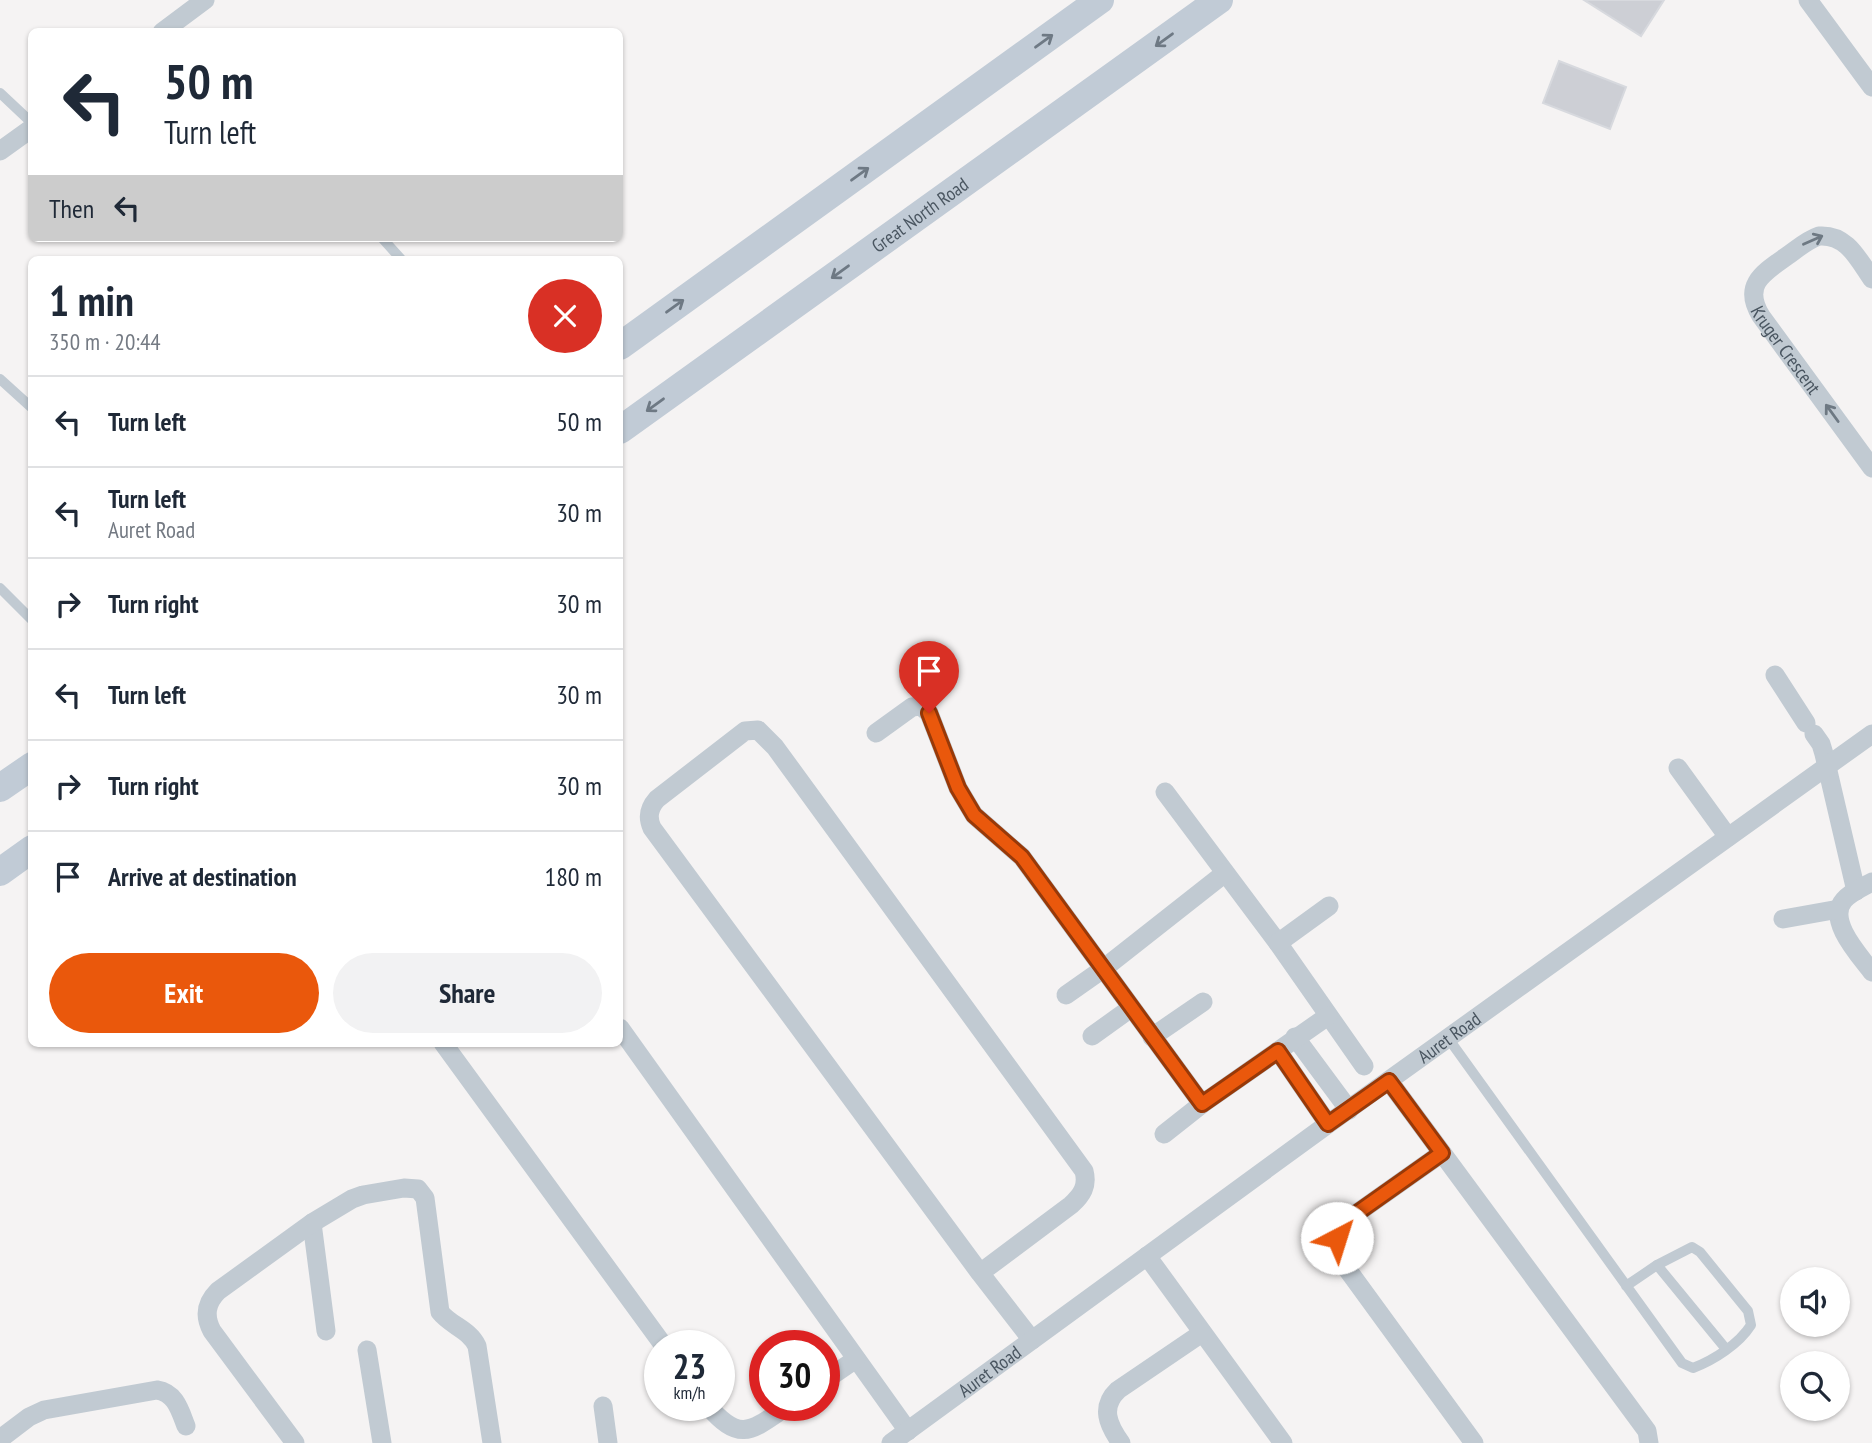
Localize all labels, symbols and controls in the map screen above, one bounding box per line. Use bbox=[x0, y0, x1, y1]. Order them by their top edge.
one-way arrow bbox=[1034, 33, 1053, 48]
one-way arrow bbox=[1155, 33, 1174, 47]
text: 50 m bbox=[164, 49, 253, 113]
icon: left bbox=[49, 56, 140, 147]
text: Turn left bbox=[164, 111, 256, 153]
one-way arrow bbox=[850, 166, 869, 181]
street label: Great North Road bbox=[867, 172, 973, 258]
icon: left bbox=[108, 189, 146, 227]
text: Then bbox=[49, 192, 94, 225]
one-way arrow bbox=[1802, 233, 1823, 246]
one-way arrow bbox=[831, 265, 850, 279]
text: 1 min bbox=[49, 273, 134, 328]
button: close bbox=[528, 279, 602, 353]
one-way arrow bbox=[665, 299, 684, 314]
street label: Kruger Crescent bbox=[1746, 302, 1826, 399]
text: 350 m · 20:44 bbox=[49, 327, 161, 356]
one-way arrow bbox=[646, 397, 665, 412]
icon: left bbox=[49, 403, 87, 441]
one-way arrow bbox=[1825, 403, 1840, 422]
text: Turn left bbox=[108, 405, 186, 438]
text: 50 m bbox=[556, 405, 602, 438]
text: Turn left bbox=[108, 482, 186, 515]
icon: left bbox=[49, 494, 87, 532]
text: 30 m bbox=[556, 496, 602, 529]
text: Auret Road bbox=[108, 515, 195, 544]
icon: right bbox=[49, 585, 87, 623]
text: Turn right bbox=[108, 587, 199, 620]
text: 30 m bbox=[556, 587, 602, 620]
pin bbox=[899, 641, 959, 713]
icon: arrive bbox=[910, 652, 948, 690]
icon: left bbox=[49, 676, 87, 714]
text: Turn left bbox=[108, 678, 186, 711]
text: 30 m bbox=[556, 678, 602, 711]
icon: right bbox=[49, 767, 87, 805]
text: Turn right bbox=[108, 769, 199, 802]
text: 30 m bbox=[556, 769, 602, 802]
icon: arrive bbox=[49, 858, 87, 896]
text: Arrive at destination bbox=[108, 860, 297, 893]
text: 180 m bbox=[544, 860, 602, 893]
button: Exit bbox=[49, 953, 319, 1033]
button: Share bbox=[333, 953, 602, 1033]
street label: Auret Road bbox=[1413, 1006, 1485, 1068]
position arrow bbox=[1300, 1201, 1374, 1275]
map controls bbox=[1780, 1267, 1850, 1421]
button: sound bbox=[1780, 1267, 1850, 1337]
speed limit sign: 30 bbox=[749, 1330, 840, 1421]
street label: Auret Road bbox=[953, 1340, 1026, 1402]
text: 23 bbox=[673, 1343, 706, 1389]
button: search bbox=[1780, 1351, 1850, 1421]
text: km/h bbox=[674, 1381, 705, 1404]

